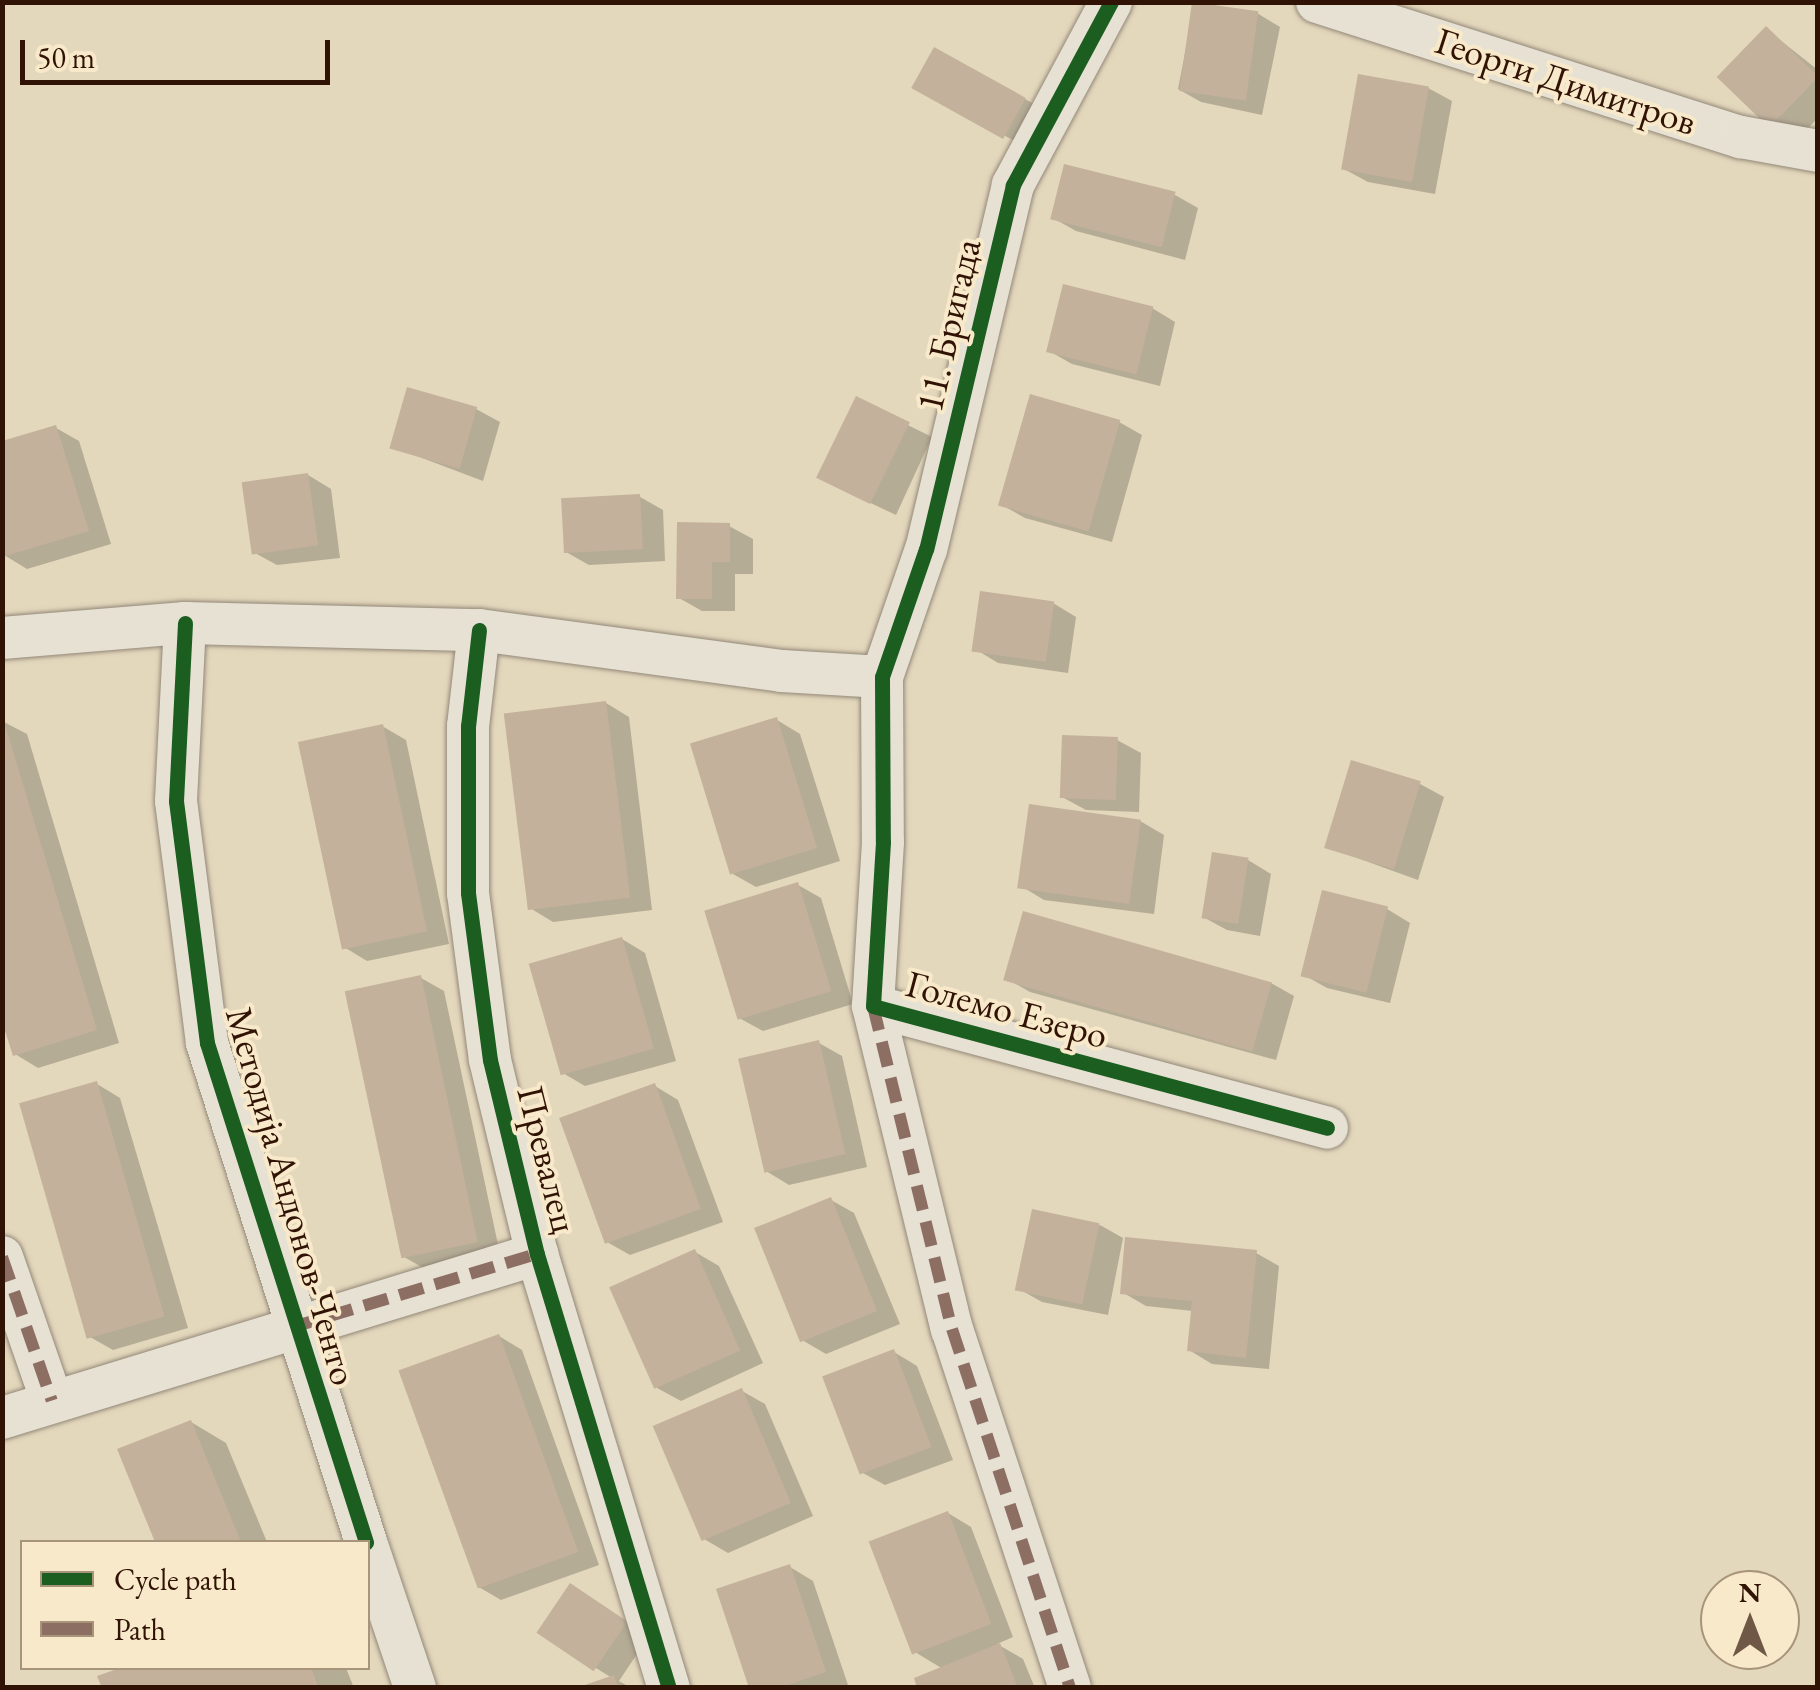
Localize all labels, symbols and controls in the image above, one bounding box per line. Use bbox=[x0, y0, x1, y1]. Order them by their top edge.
street label: Георги Димитров bbox=[1430, 17, 1702, 145]
scale bar bbox=[25, 20, 335, 82]
text: 50 m bbox=[37, 38, 95, 77]
street label: 11. Бригада bbox=[906, 234, 990, 416]
street label: Големо Езеро bbox=[901, 960, 1113, 1058]
street label: Методија Андонов-Ченто bbox=[216, 1002, 368, 1390]
street label: Превалец bbox=[508, 1081, 588, 1237]
legend bbox=[20, 1540, 370, 1670]
text: Cycle path bbox=[114, 1560, 237, 1599]
north arrow bbox=[1700, 1570, 1800, 1670]
text: N bbox=[1739, 1574, 1761, 1610]
text: Path bbox=[114, 1610, 166, 1649]

